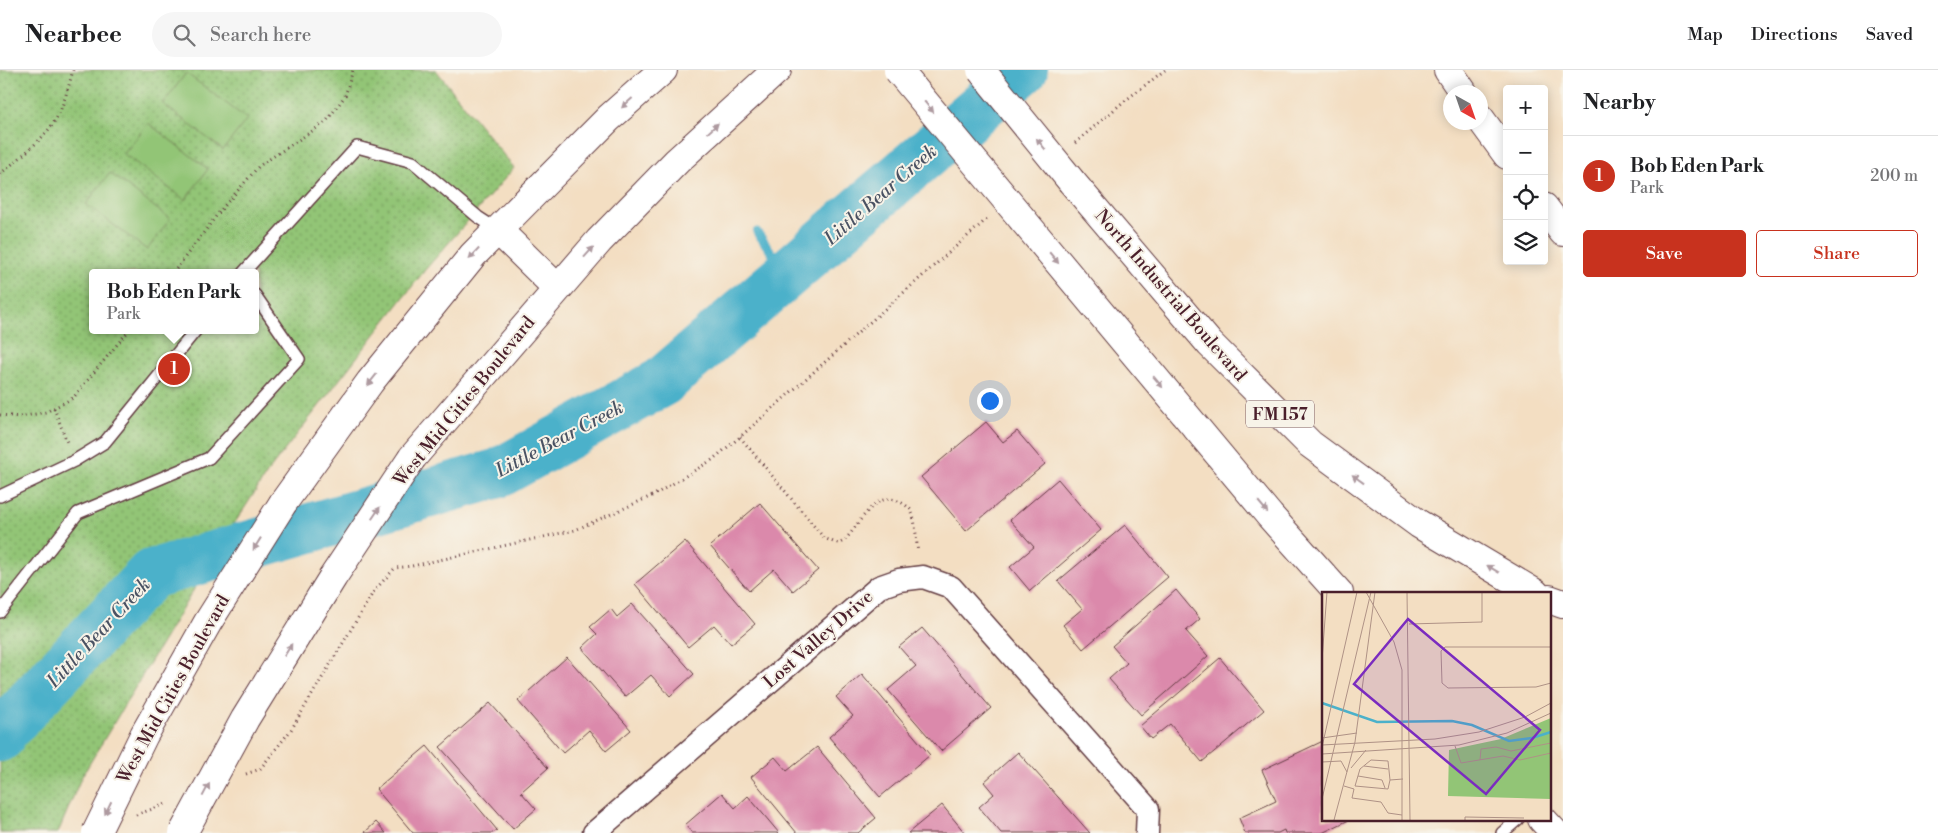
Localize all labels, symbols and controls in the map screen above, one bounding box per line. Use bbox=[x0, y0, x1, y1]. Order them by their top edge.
search box bbox=[152, 12, 502, 57]
text: Nearbee bbox=[25, 20, 122, 50]
icon: search bbox=[170, 21, 198, 49]
text: Search here bbox=[210, 23, 311, 47]
text: Map bbox=[1687, 23, 1723, 46]
text: Directions bbox=[1751, 23, 1838, 46]
text: Saved bbox=[1866, 23, 1913, 46]
north arrow bbox=[1443, 85, 1488, 130]
map controls bbox=[1503, 85, 1548, 265]
button: + bbox=[1503, 85, 1548, 130]
text: Nearby bbox=[1583, 90, 1656, 116]
one-way arrow bbox=[620, 97, 633, 108]
one-way arrow bbox=[924, 101, 935, 114]
one-way arrow bbox=[706, 122, 718, 134]
button: − bbox=[1503, 130, 1548, 175]
one-way arrow bbox=[1036, 138, 1047, 151]
water label: Little Bear Creek bbox=[819, 139, 942, 251]
text: Bob Eden Park bbox=[1630, 154, 1764, 178]
text: 1 bbox=[1595, 166, 1603, 186]
text: 200 m bbox=[1870, 166, 1918, 186]
button: locate bbox=[1503, 175, 1548, 220]
text: Park bbox=[1630, 178, 1663, 198]
street label: North Industrial Boulevard bbox=[1090, 205, 1252, 387]
button: layers bbox=[1503, 220, 1548, 265]
button: Save bbox=[1583, 230, 1746, 277]
button: Share bbox=[1756, 230, 1918, 277]
one-way arrow bbox=[583, 246, 595, 258]
one-way arrow bbox=[468, 247, 480, 259]
one-way arrow bbox=[1049, 251, 1060, 264]
popup bbox=[89, 269, 259, 334]
text: Bob Eden Park bbox=[107, 280, 241, 304]
text: Park bbox=[107, 304, 140, 324]
street label: West Mid Cities Boulevard bbox=[388, 311, 541, 492]
pin: 1 bbox=[158, 350, 190, 388]
one-way arrow bbox=[366, 373, 377, 386]
one-way arrow bbox=[1153, 376, 1164, 389]
your location bbox=[977, 388, 1003, 414]
water label: Little Bear Creek bbox=[491, 395, 628, 483]
road number: FM 157 bbox=[1246, 400, 1314, 428]
one-way arrow bbox=[1351, 474, 1364, 484]
one-way arrow bbox=[1257, 500, 1268, 513]
one-way arrow bbox=[371, 506, 381, 520]
one-way arrow bbox=[252, 538, 262, 551]
one-way arrow bbox=[1486, 564, 1499, 573]
water label: Little Bear Creek bbox=[41, 573, 156, 693]
street label: Lost Valley Drive bbox=[759, 585, 878, 694]
street label: West Mid Cities Boulevard bbox=[111, 590, 235, 789]
inset map bbox=[1322, 592, 1550, 820]
one-way arrow bbox=[283, 643, 292, 656]
one-way arrow bbox=[202, 783, 211, 797]
one-way arrow bbox=[104, 800, 113, 815]

